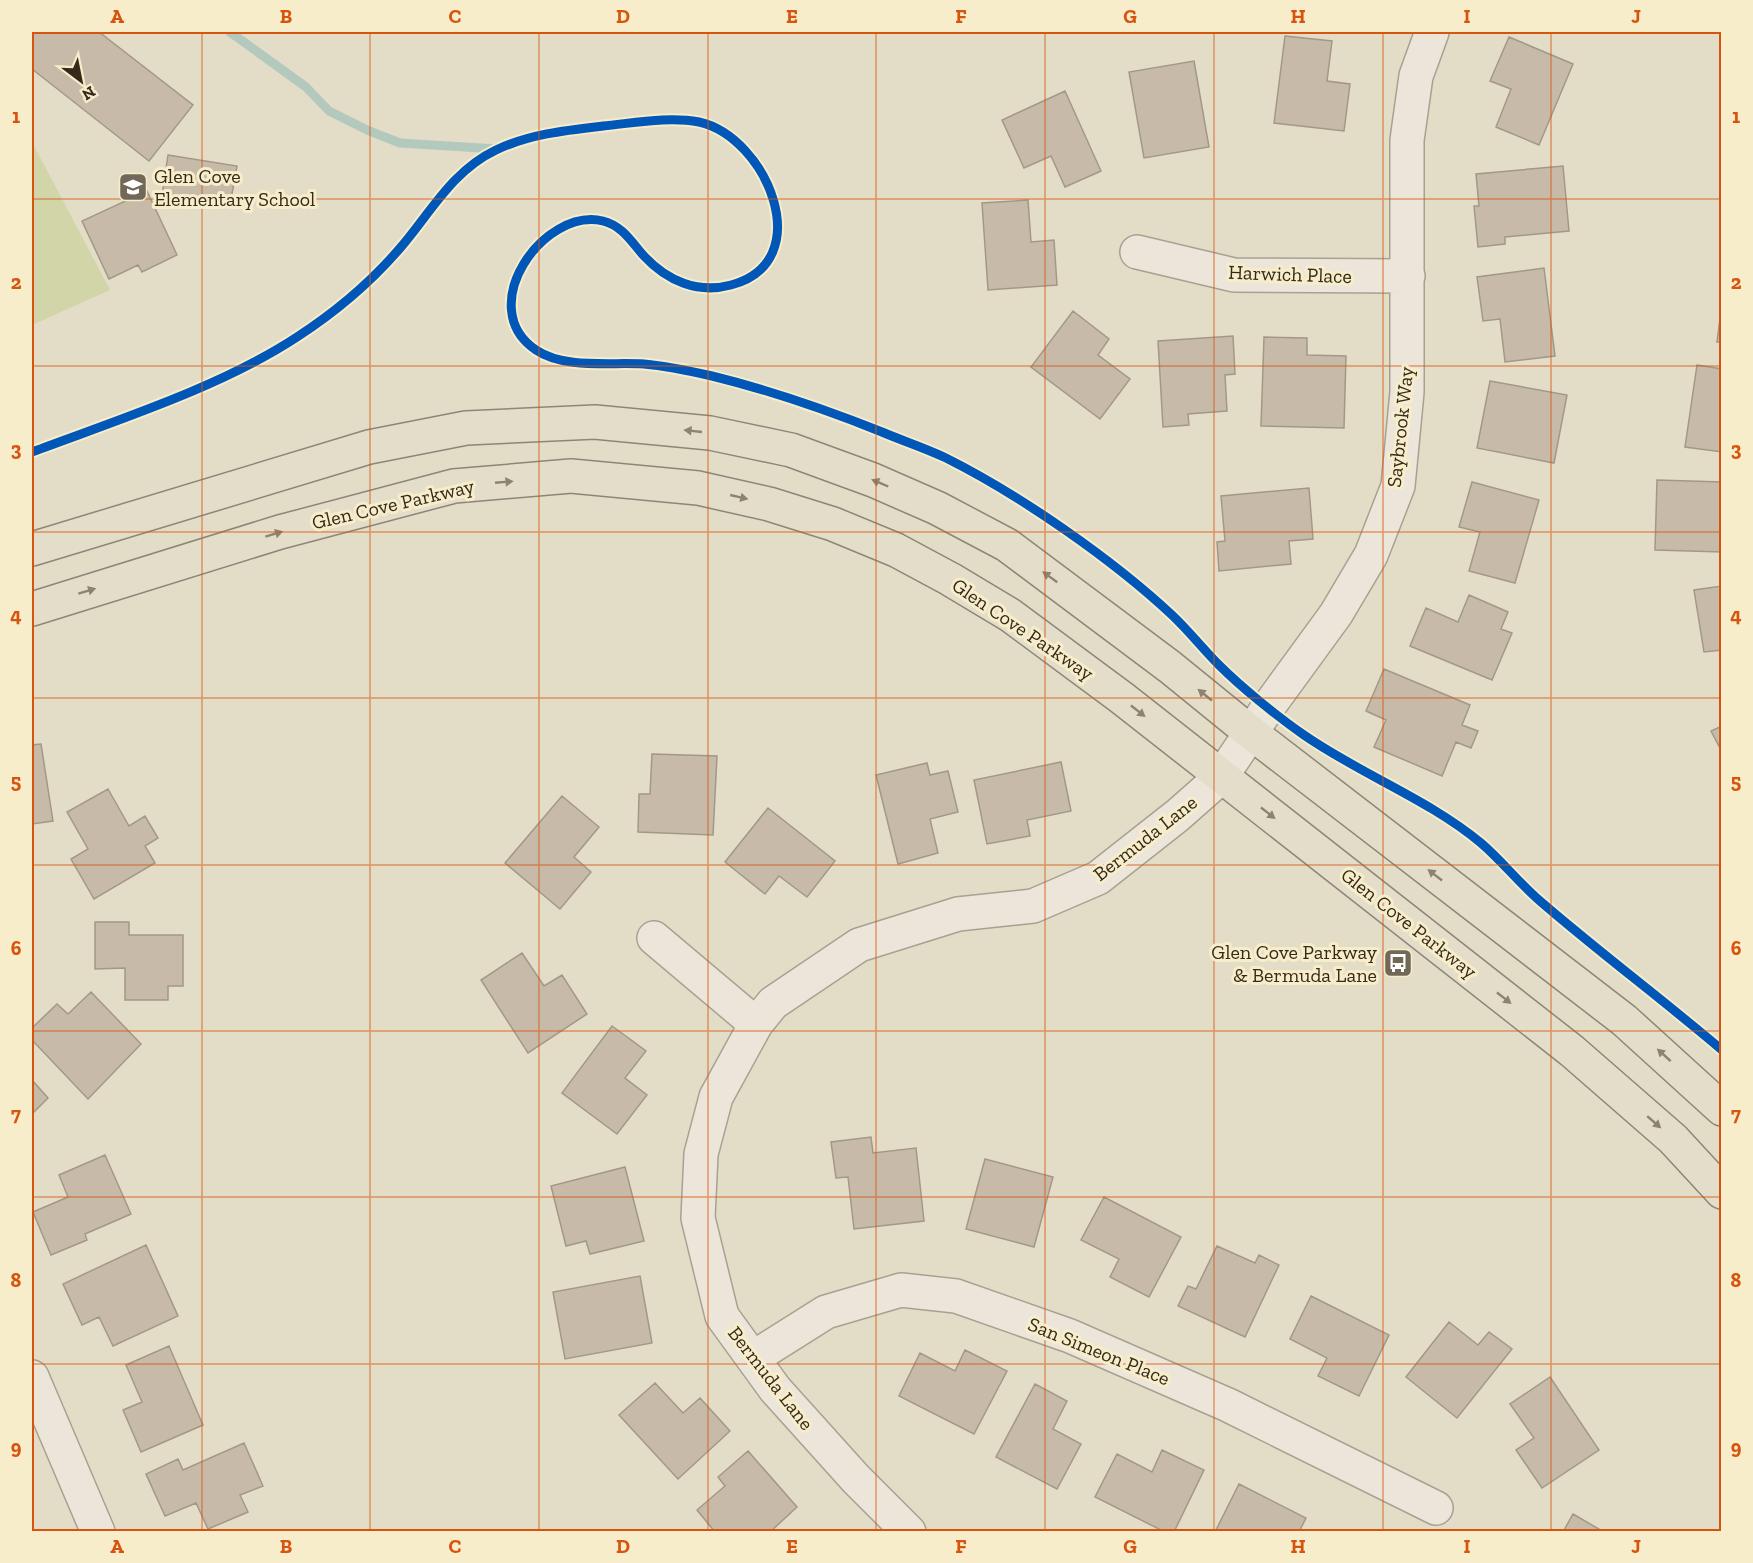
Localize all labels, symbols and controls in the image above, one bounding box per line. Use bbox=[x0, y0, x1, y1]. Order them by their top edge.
text: A bbox=[110, 4, 124, 28]
text: B bbox=[280, 4, 292, 28]
text: C bbox=[449, 4, 462, 28]
text: D bbox=[616, 4, 630, 28]
text: E bbox=[786, 4, 798, 28]
text: F bbox=[955, 4, 967, 28]
text: G bbox=[1123, 4, 1137, 28]
text: H bbox=[1290, 4, 1306, 28]
text: I bbox=[1463, 4, 1471, 28]
text: J bbox=[1631, 4, 1641, 28]
north arrow bbox=[51, 51, 111, 111]
text: N bbox=[78, 82, 99, 105]
text: 1 bbox=[12, 104, 20, 128]
text: 1 bbox=[1732, 104, 1740, 128]
place label: Glen Cove Elementary School bbox=[154, 164, 315, 211]
school or university icon: Glen Cove Elementary School bbox=[117, 171, 149, 203]
street label: Harwich Place bbox=[1228, 260, 1352, 288]
text: 2 bbox=[11, 270, 22, 294]
text: 2 bbox=[1731, 270, 1742, 294]
street label: Saybrook Way bbox=[1382, 365, 1418, 489]
one-way arrow bbox=[683, 426, 702, 436]
text: 3 bbox=[11, 437, 22, 461]
text: 3 bbox=[1731, 437, 1742, 461]
street label: Glen Cove Parkway bbox=[310, 474, 477, 534]
one-way arrow bbox=[495, 477, 514, 487]
one-way arrow bbox=[871, 478, 889, 487]
one-way arrow bbox=[730, 493, 749, 502]
one-way arrow bbox=[265, 528, 283, 538]
one-way arrow bbox=[1043, 571, 1059, 583]
street label: Glen Cove Parkway bbox=[948, 573, 1099, 686]
one-way arrow bbox=[78, 586, 96, 596]
text: 4 bbox=[10, 603, 22, 627]
text: 4 bbox=[1730, 603, 1742, 627]
one-way arrow bbox=[1197, 689, 1213, 702]
one-way arrow bbox=[1130, 704, 1146, 717]
text: 5 bbox=[11, 769, 21, 793]
text: 5 bbox=[1731, 769, 1741, 793]
street label: Bermuda Lane bbox=[1088, 790, 1202, 886]
one-way arrow bbox=[1260, 806, 1275, 818]
street label: Glen Cove Parkway bbox=[1336, 863, 1482, 984]
one-way arrow bbox=[1428, 869, 1443, 881]
text: 6 bbox=[11, 936, 22, 960]
text: 6 bbox=[1731, 936, 1742, 960]
place label: Glen Cove Parkway & Bermuda Lane bbox=[1211, 940, 1378, 987]
bus stop icon: Glen Cove Parkway & Bermuda Lane bbox=[1382, 947, 1414, 979]
one-way arrow bbox=[1496, 991, 1512, 1004]
one-way arrow bbox=[1656, 1048, 1671, 1062]
text: 7 bbox=[11, 1102, 21, 1126]
text: 7 bbox=[1731, 1102, 1741, 1126]
one-way arrow bbox=[1646, 1116, 1661, 1129]
text: 8 bbox=[11, 1268, 22, 1292]
text: 8 bbox=[1731, 1268, 1742, 1292]
street label: San Simeon Place bbox=[1025, 1312, 1173, 1390]
street label: Bermuda Lane bbox=[723, 1321, 819, 1435]
text: 9 bbox=[11, 1435, 22, 1459]
text: 9 bbox=[1731, 1435, 1742, 1459]
text: A bbox=[110, 1534, 124, 1558]
text: B bbox=[280, 1534, 292, 1558]
text: C bbox=[449, 1534, 462, 1558]
text: D bbox=[616, 1534, 630, 1558]
text: E bbox=[786, 1534, 798, 1558]
text: F bbox=[955, 1534, 967, 1558]
text: G bbox=[1123, 1534, 1137, 1558]
text: H bbox=[1290, 1534, 1306, 1558]
text: I bbox=[1463, 1534, 1471, 1558]
text: J bbox=[1631, 1534, 1641, 1558]

